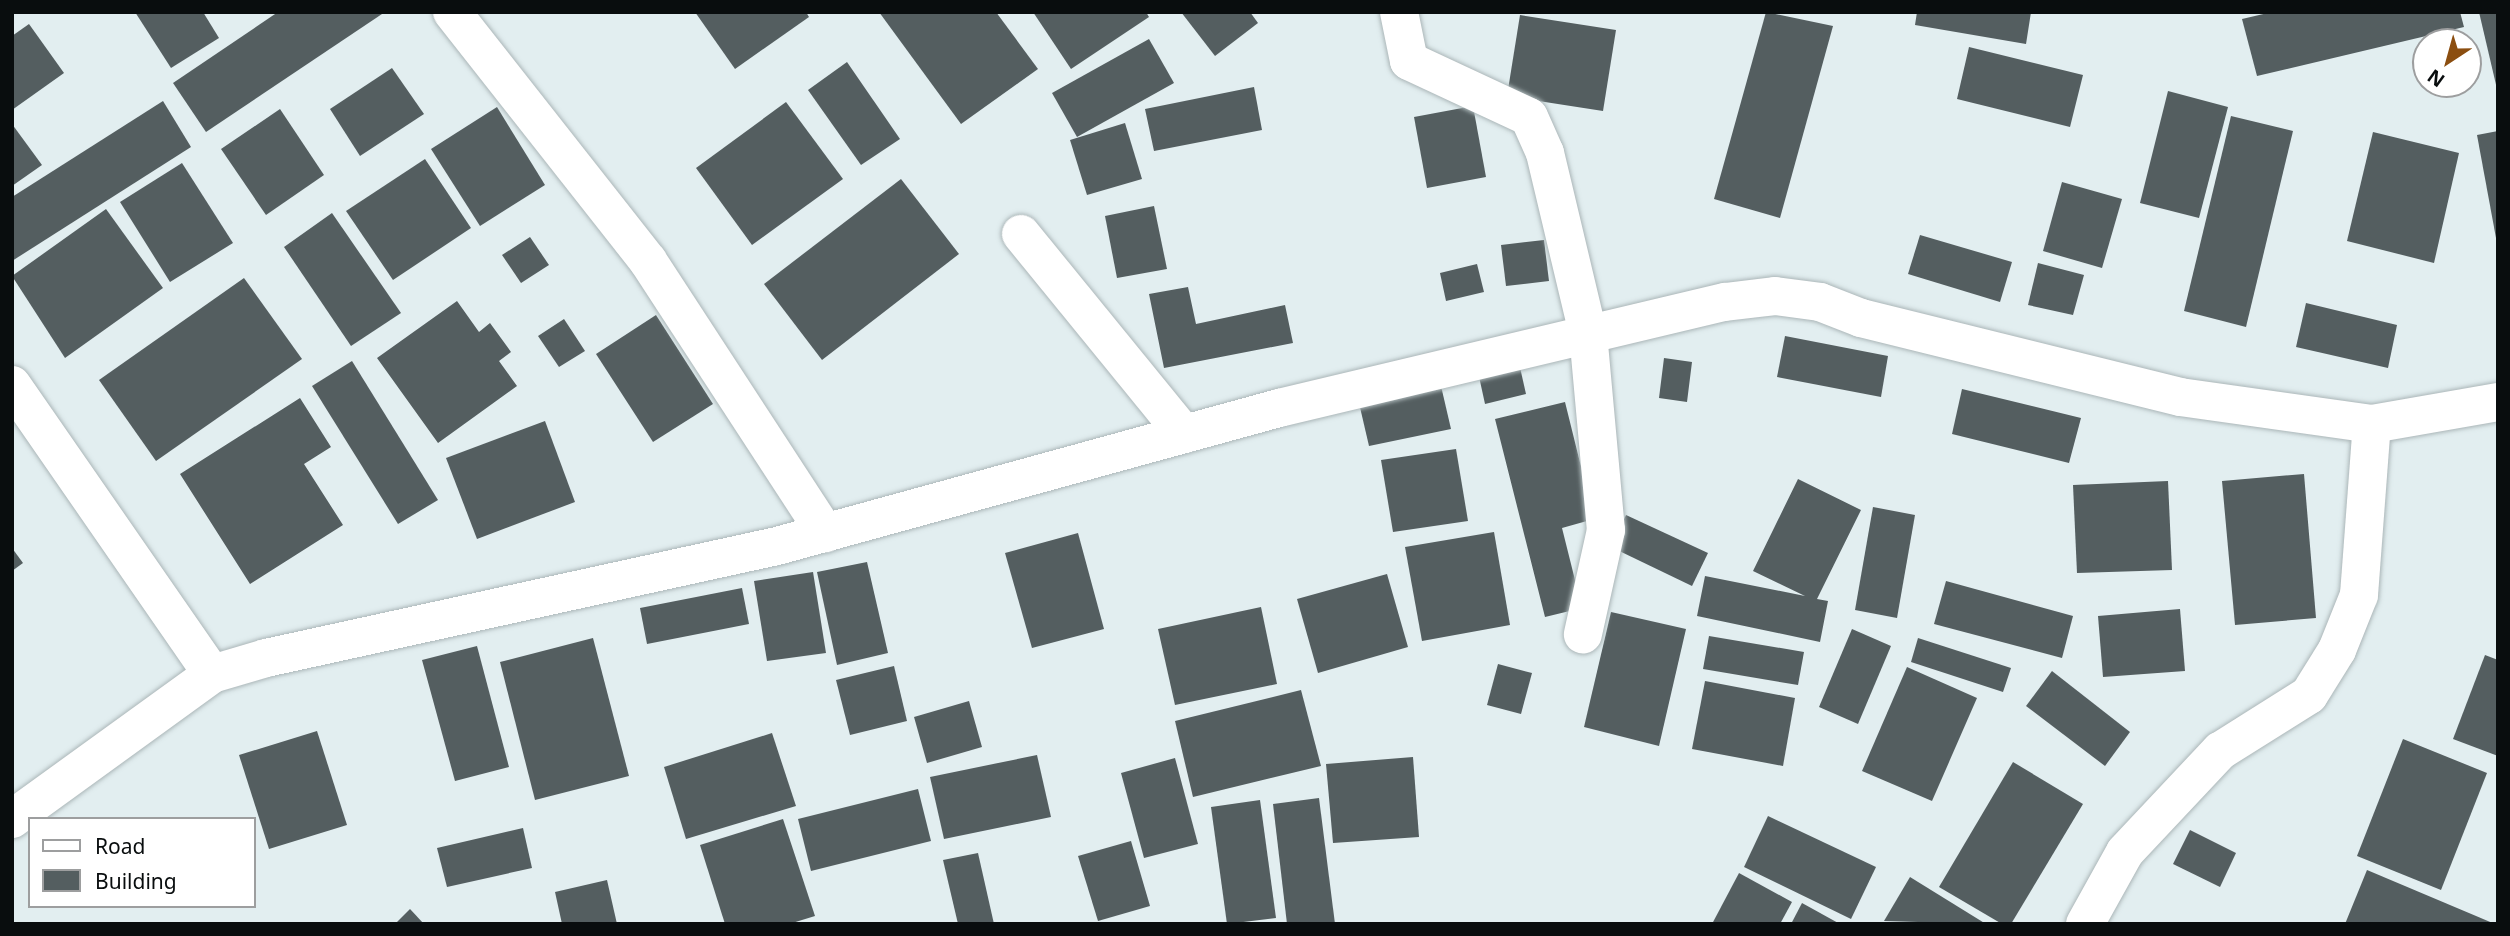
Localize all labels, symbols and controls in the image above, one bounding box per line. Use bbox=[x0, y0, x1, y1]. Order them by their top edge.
north arrow bbox=[2412, 28, 2482, 98]
text: N bbox=[2422, 63, 2450, 93]
legend bbox=[28, 817, 256, 908]
text: Road bbox=[95, 832, 145, 860]
text: Building bbox=[95, 867, 177, 895]

